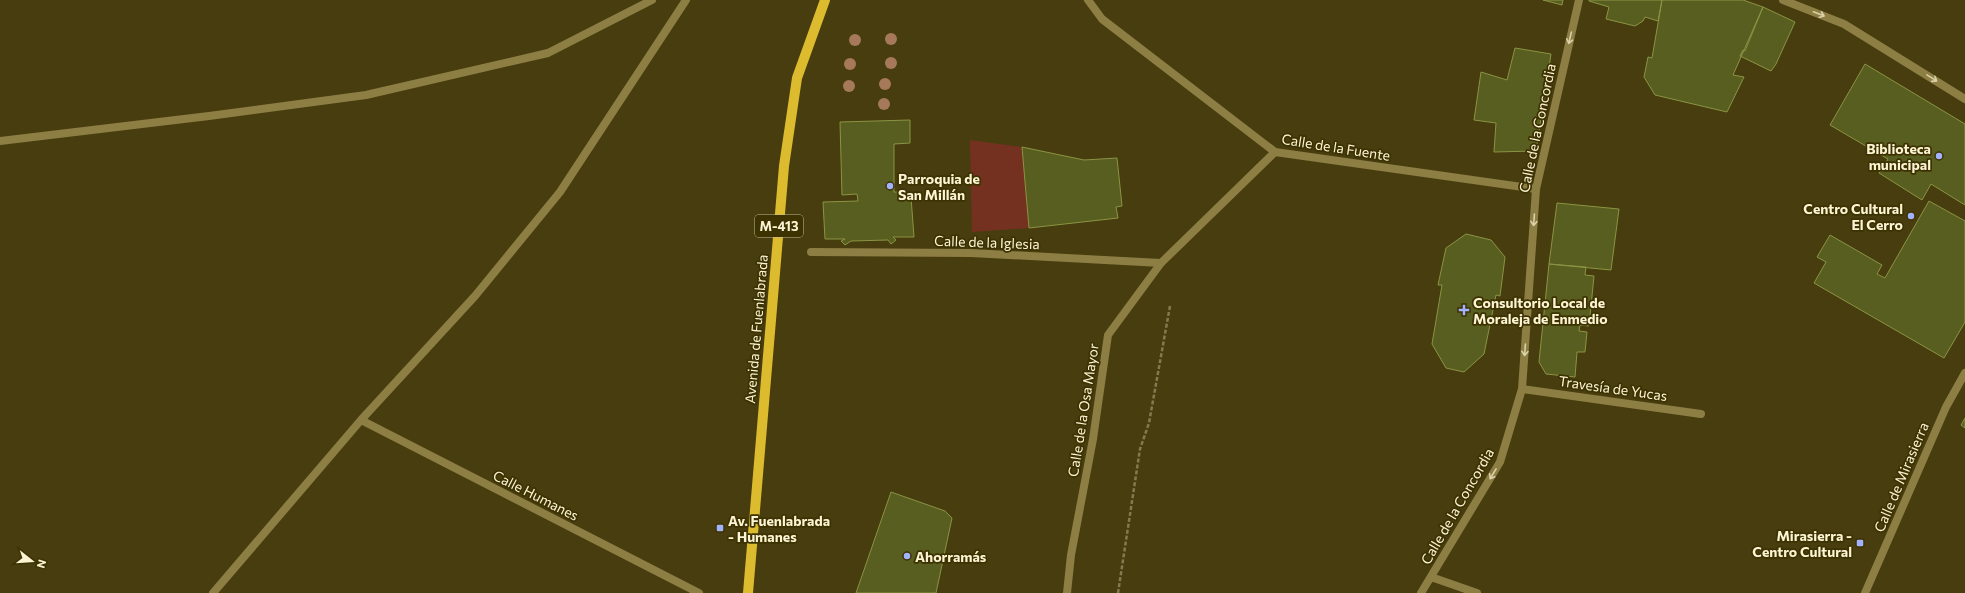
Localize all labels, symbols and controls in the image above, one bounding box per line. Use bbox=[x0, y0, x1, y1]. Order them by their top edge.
one-way arrow bbox=[1813, 11, 1825, 19]
one-way arrow bbox=[1566, 31, 1574, 44]
street label: Calle de la Concordia bbox=[1515, 62, 1559, 194]
one-way arrow bbox=[1926, 75, 1938, 83]
street label: Calle de la Fuente bbox=[1280, 130, 1392, 164]
place label: Biblioteca municipal bbox=[1866, 140, 1931, 173]
marker: Biblioteca municipal bbox=[1934, 151, 1944, 161]
place label: Parroquia de San Millán bbox=[898, 170, 980, 203]
marker: Parroquia de San Millán bbox=[885, 181, 895, 191]
place label: Centro Cultural El Cerro bbox=[1803, 200, 1903, 233]
marker: Centro Cultural El Cerro bbox=[1906, 211, 1916, 221]
one-way arrow bbox=[1530, 213, 1537, 226]
road number: M-413 bbox=[755, 215, 803, 237]
street label: Calle de la Iglesia bbox=[934, 232, 1040, 252]
street label: Avenida de Fuenlabrada bbox=[741, 254, 771, 404]
place label: Consultorio Local de Moraleja de Enmedio bbox=[1473, 294, 1608, 327]
marker: Consultorio Local de Moraleja de Enmedio bbox=[1458, 304, 1470, 316]
street label: Calle de la Osa Mayor bbox=[1064, 342, 1102, 478]
one-way arrow bbox=[1521, 343, 1528, 356]
street label: Travesía de Yucas bbox=[1558, 372, 1668, 404]
street label: Calle de Mirasierra bbox=[1870, 419, 1932, 535]
street label: Calle de la Concordia bbox=[1417, 445, 1497, 567]
street label: Calle Humanes bbox=[490, 466, 582, 524]
one-way arrow bbox=[1489, 468, 1497, 479]
place label: Av. Fuenlabrada - Humanes bbox=[728, 512, 830, 545]
marker: Av. Fuenlabrada - Humanes bbox=[715, 523, 725, 533]
place label: Mirasierra - Centro Cultural bbox=[1752, 527, 1852, 560]
marker: Mirasierra - Centro Cultural bbox=[1855, 538, 1865, 548]
north arrow bbox=[12, 541, 52, 581]
place label: Ahorramás bbox=[915, 548, 987, 565]
marker: Ahorramás bbox=[902, 551, 912, 561]
text: N bbox=[35, 558, 49, 570]

